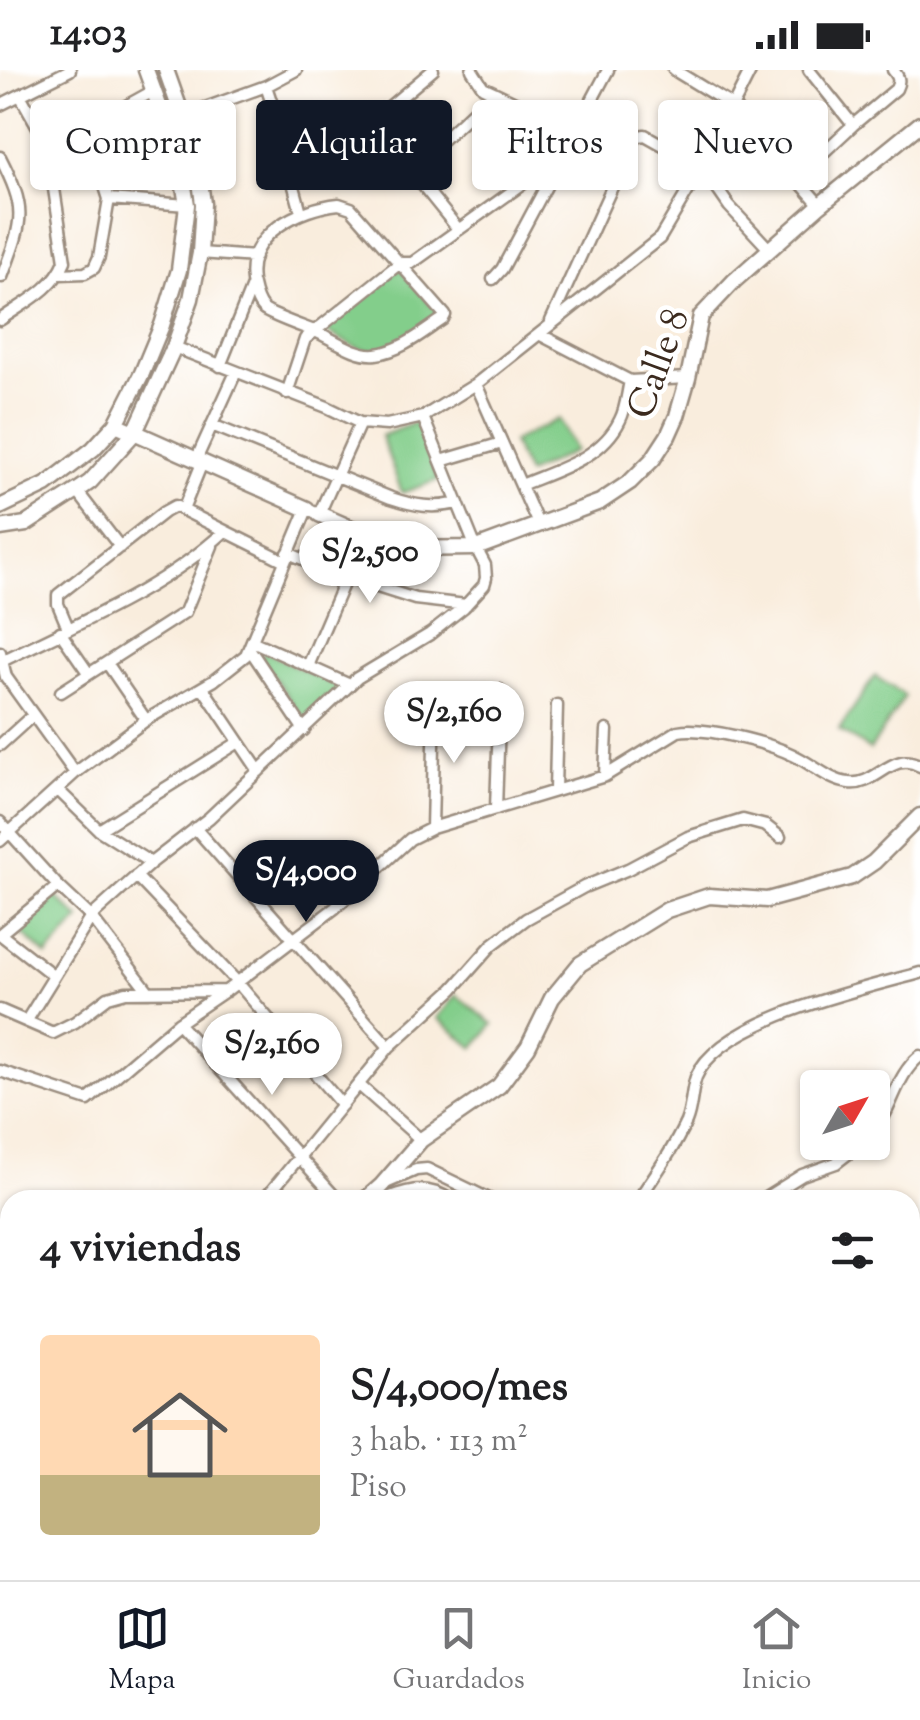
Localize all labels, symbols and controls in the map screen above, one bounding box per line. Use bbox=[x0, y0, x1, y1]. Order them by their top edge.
text: 14:03 bbox=[50, 8, 127, 62]
chip: Comprar bbox=[30, 100, 236, 190]
chip: Alquilar bbox=[256, 100, 452, 190]
chip: Filtros bbox=[472, 100, 638, 190]
chip: Nuevo bbox=[658, 100, 828, 190]
street label: Calle 8 bbox=[616, 302, 705, 427]
pin: S/2,500 bbox=[278, 521, 462, 606]
text: S/2,500 bbox=[321, 530, 419, 576]
pin: S/2,160 bbox=[362, 681, 546, 766]
text: S/2,160 bbox=[406, 690, 502, 736]
pin: S/4,000 bbox=[214, 840, 398, 925]
text: S/4,000 bbox=[255, 849, 357, 895]
pin: S/2,160 bbox=[180, 1013, 364, 1098]
text: S/2,160 bbox=[224, 1022, 320, 1068]
north arrow bbox=[800, 1070, 890, 1160]
map controls bbox=[800, 1070, 890, 1160]
text: 4 viviendas bbox=[40, 1220, 241, 1280]
icon: filters bbox=[825, 1223, 880, 1278]
text: S/4,000/mes bbox=[350, 1359, 568, 1419]
icon: home bbox=[120, 1375, 240, 1495]
text: 3 hab. · 113 m² bbox=[350, 1419, 528, 1465]
text: Piso bbox=[350, 1465, 407, 1511]
tab: Mapa bbox=[109, 1601, 175, 1701]
tab: Guardados bbox=[393, 1601, 525, 1701]
tab: Inicio bbox=[742, 1601, 811, 1701]

